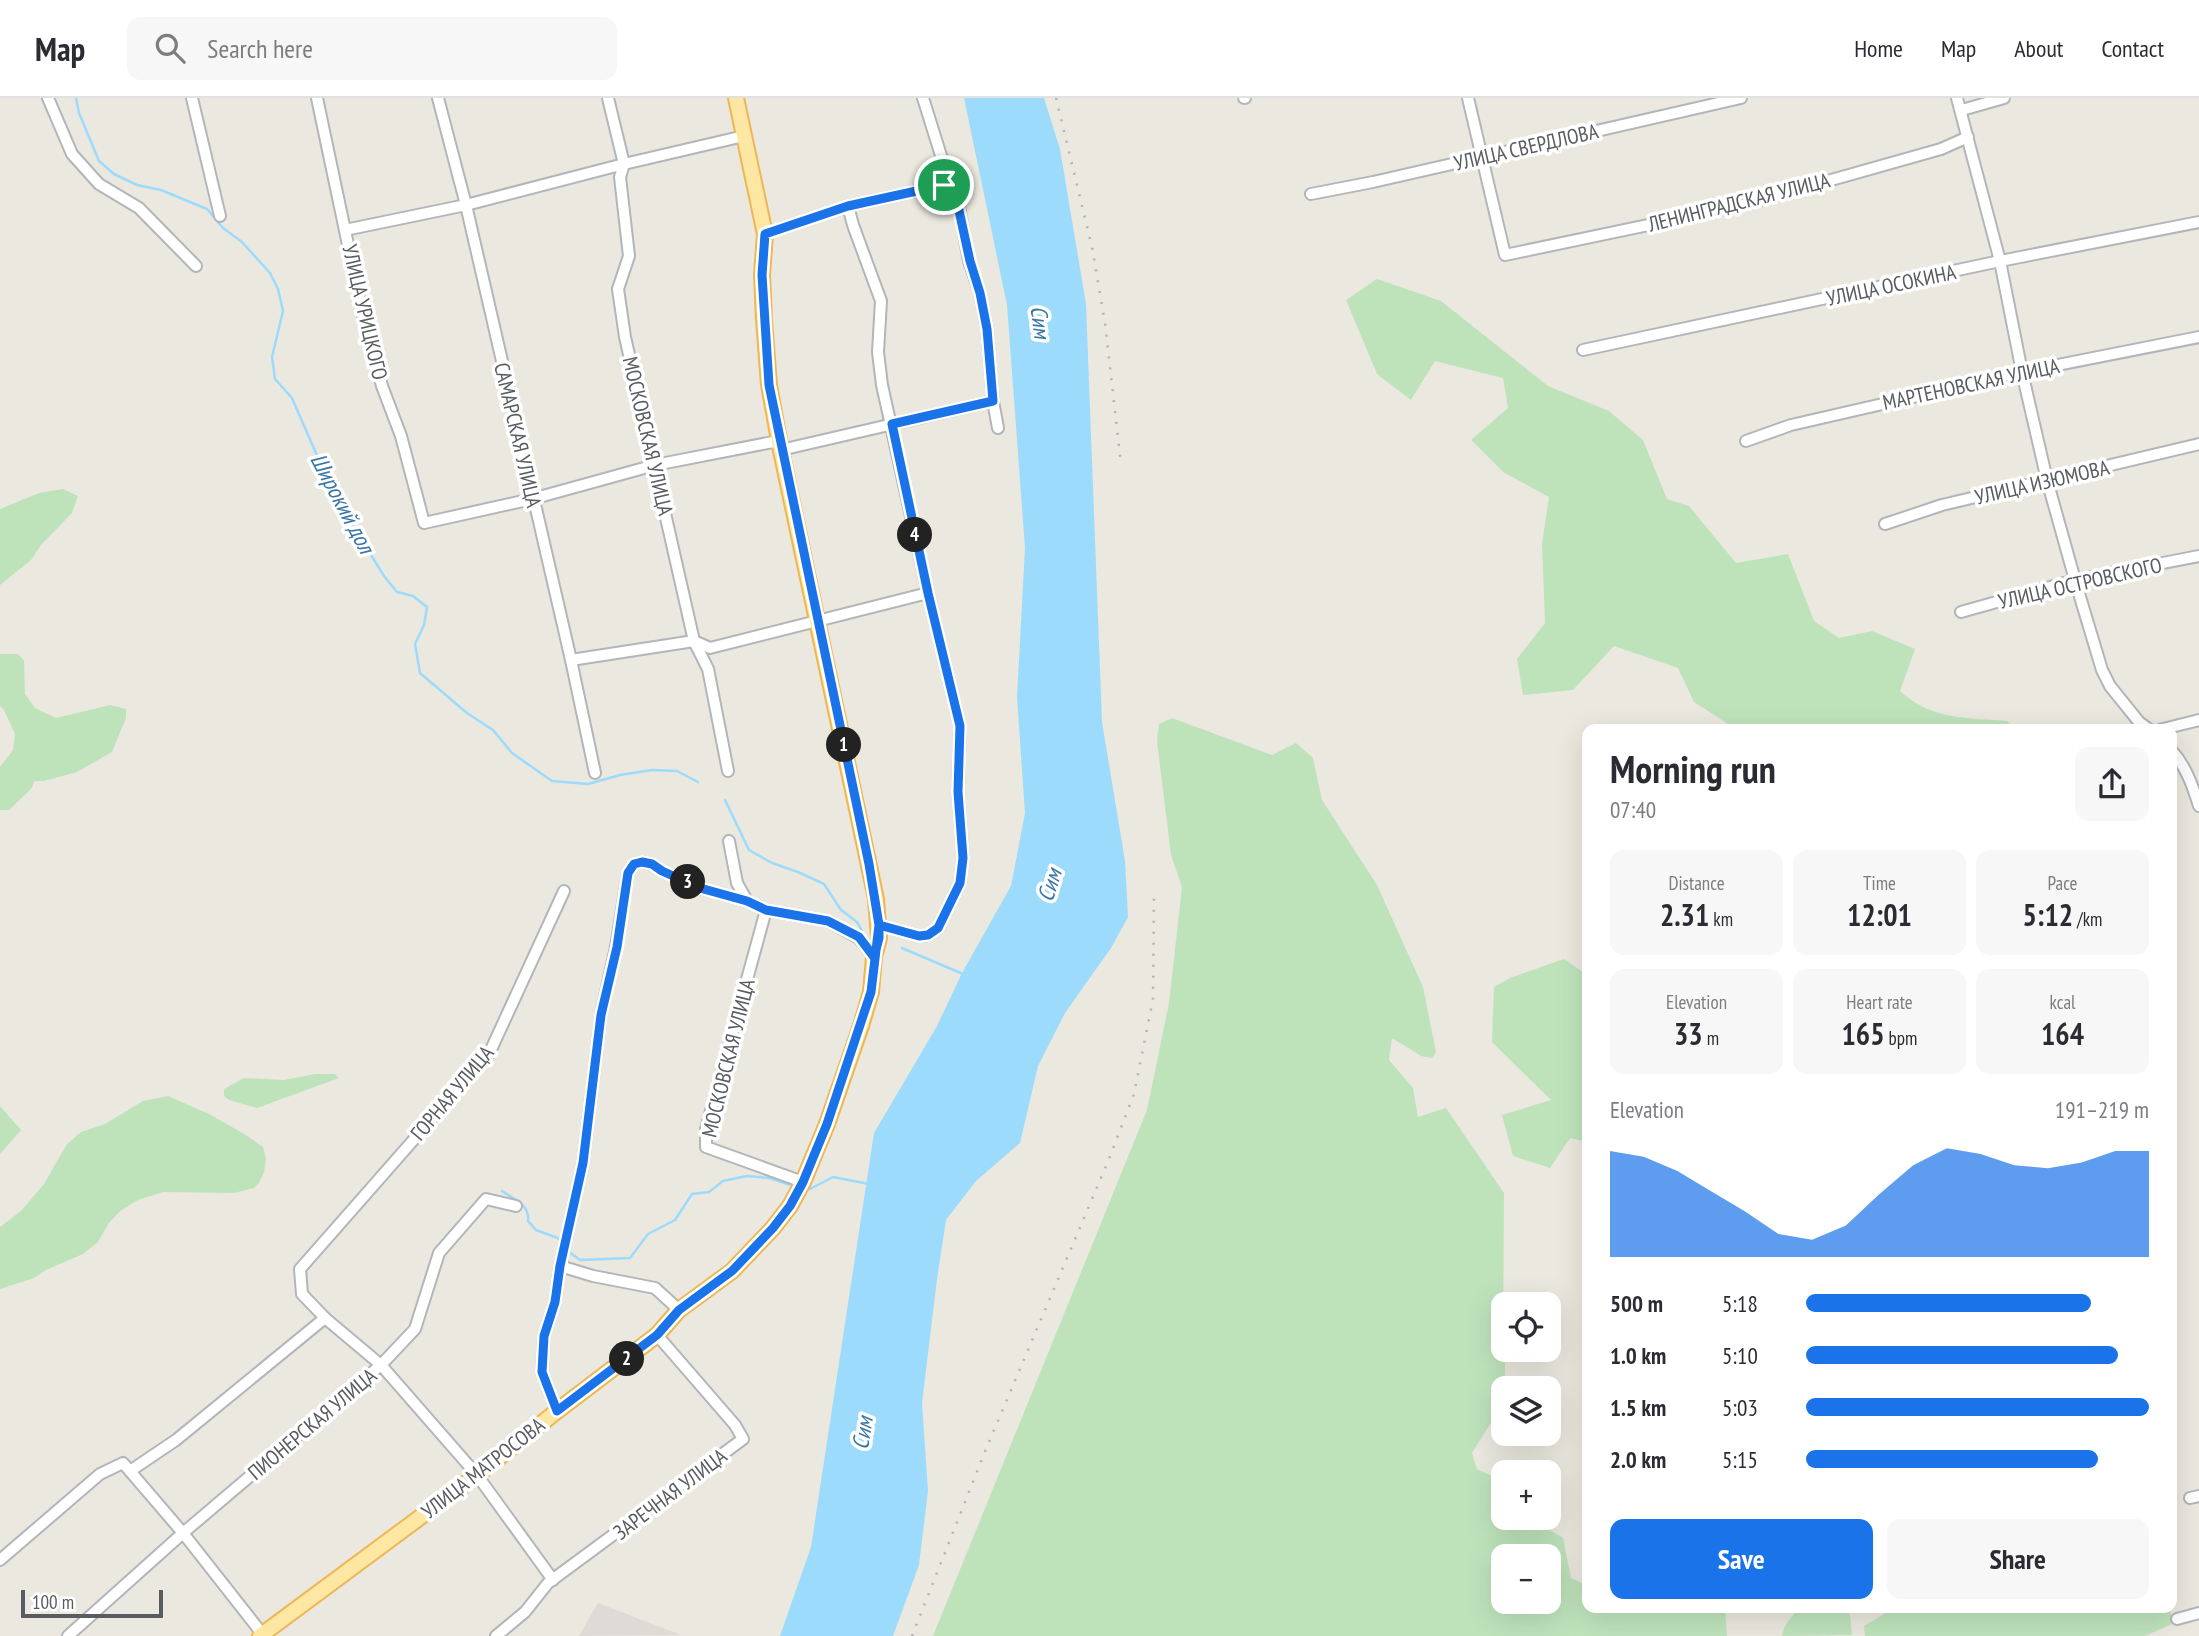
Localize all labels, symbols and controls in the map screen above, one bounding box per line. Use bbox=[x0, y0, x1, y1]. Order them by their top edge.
search box bbox=[127, 17, 617, 80]
text: Map bbox=[35, 27, 85, 70]
icon: search bbox=[151, 29, 189, 67]
text: Search here bbox=[207, 32, 313, 65]
text: Home bbox=[1854, 33, 1903, 64]
text: Map bbox=[1941, 33, 1976, 64]
text: About bbox=[2014, 33, 2063, 64]
text: Contact bbox=[2101, 33, 2164, 64]
street label: УЛИЦА СВЕРДЛОВА bbox=[1451, 117, 1601, 177]
pin bbox=[914, 155, 974, 215]
icon: arrive bbox=[925, 166, 963, 204]
street label: ЛЕНИНГРАДСКАЯ УЛИЦА bbox=[1644, 166, 1833, 238]
street label: УЛИЦА УРИЦКОГО bbox=[336, 242, 394, 382]
street label: УЛИЦА ОСОКИНА bbox=[1824, 258, 1958, 312]
water label: Сим bbox=[1025, 304, 1058, 342]
street label: МАРТЕНОВСКАЯ УЛИЦА bbox=[1880, 352, 2062, 416]
street label: МОСКОВСКАЯ УЛИЦА bbox=[617, 354, 679, 518]
street label: САМАРСКАЯ УЛИЦА bbox=[488, 360, 548, 510]
water label: Широкий дол bbox=[304, 448, 382, 560]
street label: УЛИЦА ИЗЮМОВА bbox=[1972, 453, 2112, 511]
pin: 4 bbox=[898, 518, 932, 552]
text: 4 bbox=[910, 522, 919, 546]
street label: УЛИЦА ОСТРОВСКОГО bbox=[1996, 551, 2164, 615]
pin: 1 bbox=[826, 728, 862, 762]
text: 1 bbox=[839, 732, 848, 756]
text: Morning run bbox=[1610, 744, 1776, 793]
button: share bbox=[2075, 747, 2149, 821]
text: 07:40 bbox=[1610, 795, 1656, 824]
water label: Сим bbox=[1030, 863, 1068, 905]
pin: 3 bbox=[670, 864, 706, 900]
text: 3 bbox=[683, 869, 692, 893]
text: Distance bbox=[1669, 871, 1724, 895]
text: Time bbox=[1863, 871, 1896, 895]
text: Pace bbox=[2048, 871, 2077, 895]
text: 2.31 bbox=[1660, 895, 1709, 934]
text: 12:01 bbox=[1847, 895, 1912, 934]
text: 5:12 bbox=[2023, 895, 2073, 934]
text: km bbox=[1709, 907, 1733, 931]
text: /km bbox=[2073, 907, 2102, 931]
street label: МОСКОВСКАЯ УЛИЦА bbox=[695, 976, 761, 1140]
text: Elevation bbox=[1666, 990, 1727, 1014]
text: Heart rate bbox=[1846, 990, 1913, 1014]
text: kcal bbox=[2050, 990, 2075, 1014]
text: 33 bbox=[1674, 1014, 1703, 1053]
text: 165 bbox=[1842, 1014, 1885, 1053]
text: 164 bbox=[2041, 1014, 2084, 1053]
text: m bbox=[1703, 1026, 1719, 1050]
text: bpm bbox=[1885, 1026, 1917, 1050]
street label: ГОРНАЯ УЛИЦА bbox=[404, 1040, 500, 1146]
text: Elevation bbox=[1610, 1095, 1684, 1124]
text: 191–219 m bbox=[2055, 1095, 2149, 1124]
text: 500 m bbox=[1610, 1289, 1663, 1318]
text: 5:18 bbox=[1722, 1289, 1758, 1318]
map controls bbox=[1491, 1292, 1561, 1614]
button: locate bbox=[1491, 1292, 1561, 1362]
text: 1.0 km bbox=[1610, 1341, 1666, 1370]
text: 5:10 bbox=[1722, 1341, 1758, 1370]
pin: 2 bbox=[610, 1342, 644, 1376]
text: 2 bbox=[622, 1346, 631, 1370]
street label: ПИОНЕРСКАЯ УЛИЦА bbox=[242, 1362, 382, 1486]
button: layers bbox=[1491, 1376, 1561, 1446]
text: 1.5 km bbox=[1610, 1393, 1666, 1422]
text: 5:03 bbox=[1722, 1393, 1758, 1422]
street label: УЛИЦА МАТРОСОВА bbox=[416, 1411, 550, 1525]
water label: Сим bbox=[845, 1413, 879, 1451]
street label: ЗАРЕЧНАЯ УЛИЦА bbox=[608, 1442, 732, 1545]
text: 2.0 km bbox=[1610, 1445, 1666, 1474]
text: 5:15 bbox=[1722, 1445, 1758, 1474]
button: + bbox=[1491, 1460, 1561, 1530]
button: Save bbox=[1610, 1519, 1873, 1599]
button: Share bbox=[1887, 1519, 2149, 1599]
button: − bbox=[1491, 1544, 1561, 1614]
scale bar bbox=[21, 1587, 163, 1619]
text: 100 m bbox=[32, 1590, 74, 1614]

